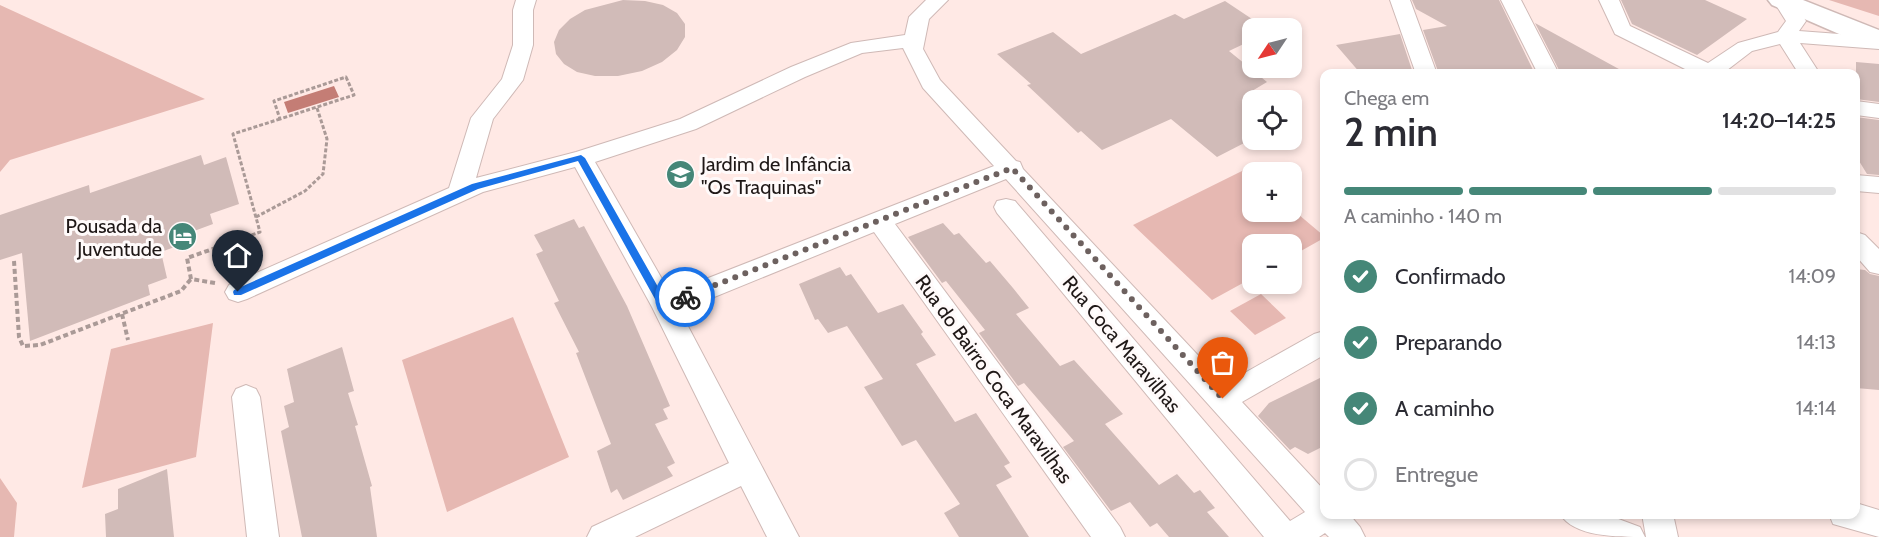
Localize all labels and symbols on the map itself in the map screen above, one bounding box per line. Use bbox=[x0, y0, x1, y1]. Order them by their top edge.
north arrow bbox=[1242, 18, 1302, 78]
place label: Jardim de Infância "Os Traquinas" bbox=[700, 152, 851, 199]
school or university icon: Jardim de Infância "Os Traquinas" bbox=[664, 159, 696, 191]
place label: Pousada da Juventude bbox=[66, 214, 162, 261]
hotel icon: Pousada da Juventude bbox=[167, 221, 199, 253]
pin bbox=[212, 230, 263, 292]
courier bbox=[655, 267, 715, 327]
street label: Rua do Bairro Coca Maravilhas bbox=[910, 270, 1078, 488]
street label: Rua Coca Maravilhas bbox=[1058, 271, 1186, 417]
pin bbox=[1197, 337, 1248, 399]

